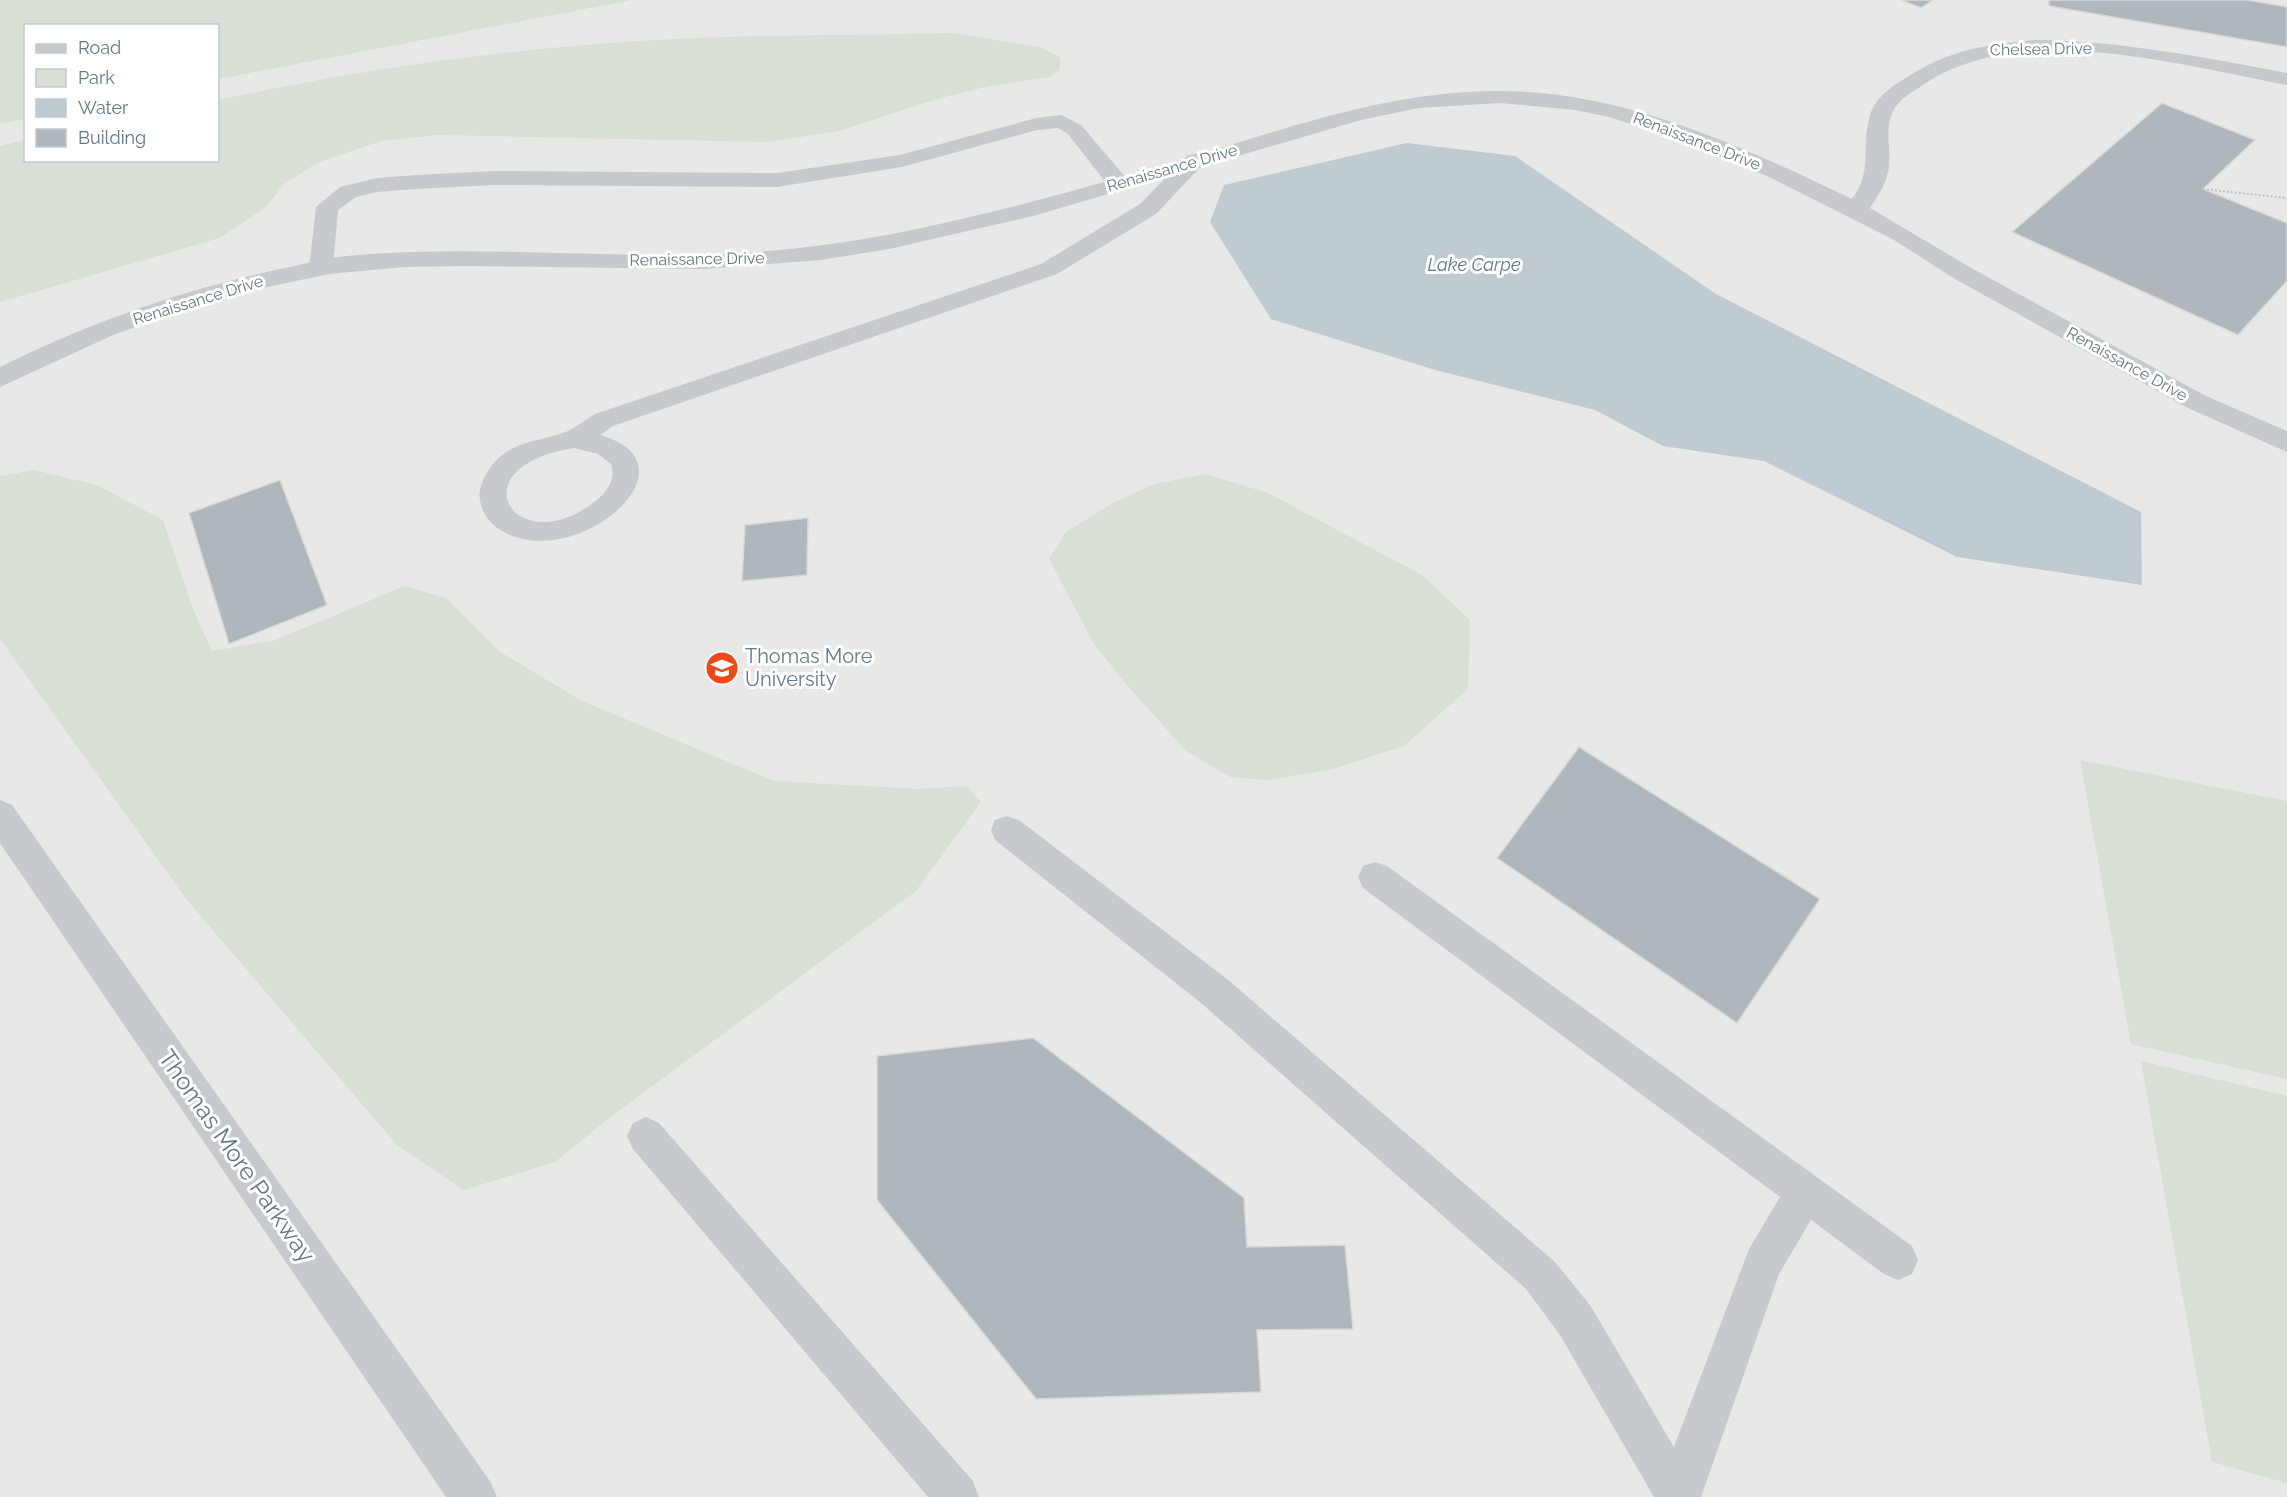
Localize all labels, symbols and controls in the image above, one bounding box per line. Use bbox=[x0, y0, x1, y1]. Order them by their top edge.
legend bbox=[24, 24, 219, 162]
text: Road bbox=[78, 37, 121, 58]
street label: Chelsea Drive bbox=[1990, 39, 2092, 59]
text: Park bbox=[78, 67, 115, 88]
text: Water bbox=[78, 97, 129, 118]
street label: Renaissance Drive bbox=[1631, 108, 1763, 174]
text: Building bbox=[78, 127, 146, 148]
street label: Renaissance Drive bbox=[1105, 140, 1239, 196]
street label: Renaissance Drive bbox=[629, 248, 765, 270]
water label: Lake Carpe bbox=[1427, 254, 1521, 275]
street label: Renaissance Drive bbox=[131, 271, 265, 329]
street label: Renaissance Drive bbox=[2063, 323, 2191, 405]
place label: Thomas More University bbox=[745, 644, 873, 691]
school or university icon: Thomas More University bbox=[704, 650, 740, 686]
street label: Thomas More Parkway bbox=[153, 1044, 321, 1268]

